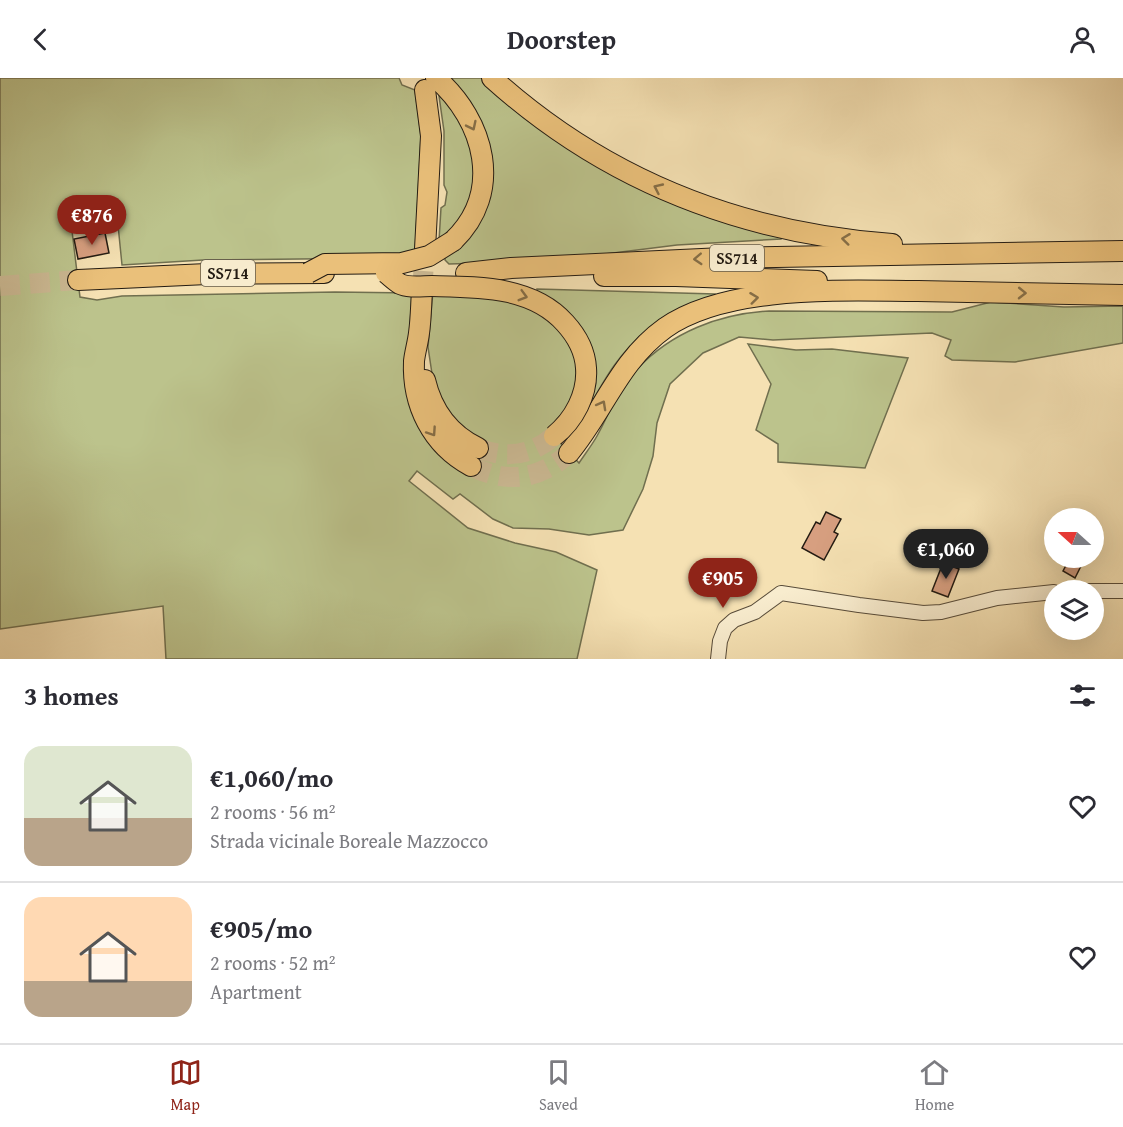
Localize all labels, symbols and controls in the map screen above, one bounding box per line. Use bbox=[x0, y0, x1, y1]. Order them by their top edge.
text: Doorstep bbox=[507, 19, 616, 59]
icon: back bbox=[24, 23, 57, 56]
icon: person bbox=[1066, 23, 1099, 56]
one-way arrow bbox=[464, 120, 476, 131]
one-way arrow bbox=[654, 183, 665, 195]
pin: €876 bbox=[56, 195, 128, 246]
text: €876 bbox=[71, 200, 113, 229]
one-way arrow bbox=[841, 233, 850, 245]
road number: SS714 bbox=[710, 245, 764, 271]
one-way arrow bbox=[694, 253, 703, 266]
road number: SS714 bbox=[201, 260, 255, 286]
one-way arrow bbox=[1017, 287, 1026, 299]
one-way arrow bbox=[517, 289, 528, 301]
one-way arrow bbox=[749, 293, 758, 305]
one-way arrow bbox=[594, 401, 606, 411]
one-way arrow bbox=[425, 425, 436, 436]
north arrow bbox=[1044, 508, 1104, 568]
map controls bbox=[1044, 508, 1104, 640]
pin: €1,060 bbox=[897, 529, 995, 580]
text: €1,060 bbox=[917, 534, 975, 563]
pin: €905 bbox=[687, 558, 759, 609]
text: €905 bbox=[702, 563, 744, 592]
button: layers bbox=[1044, 580, 1104, 640]
text: 3 homes bbox=[24, 676, 119, 715]
icon: filters bbox=[1066, 679, 1099, 712]
text: €1,060/mo bbox=[210, 758, 333, 797]
icon: home bbox=[72, 770, 144, 842]
icon: heart bbox=[1066, 790, 1099, 823]
text: 2 rooms · 56 m² bbox=[210, 797, 336, 826]
text: Strada vicinale Boreale Mazzocco bbox=[210, 826, 488, 855]
text: €905/mo bbox=[210, 909, 312, 948]
icon: home bbox=[72, 921, 144, 993]
icon: heart bbox=[1066, 941, 1099, 974]
text: 2 rooms · 52 m² bbox=[210, 948, 336, 977]
text: Apartment bbox=[210, 977, 302, 1006]
tab: Map bbox=[169, 1056, 202, 1116]
tab: Saved bbox=[539, 1056, 578, 1116]
tab: Home bbox=[915, 1056, 954, 1116]

